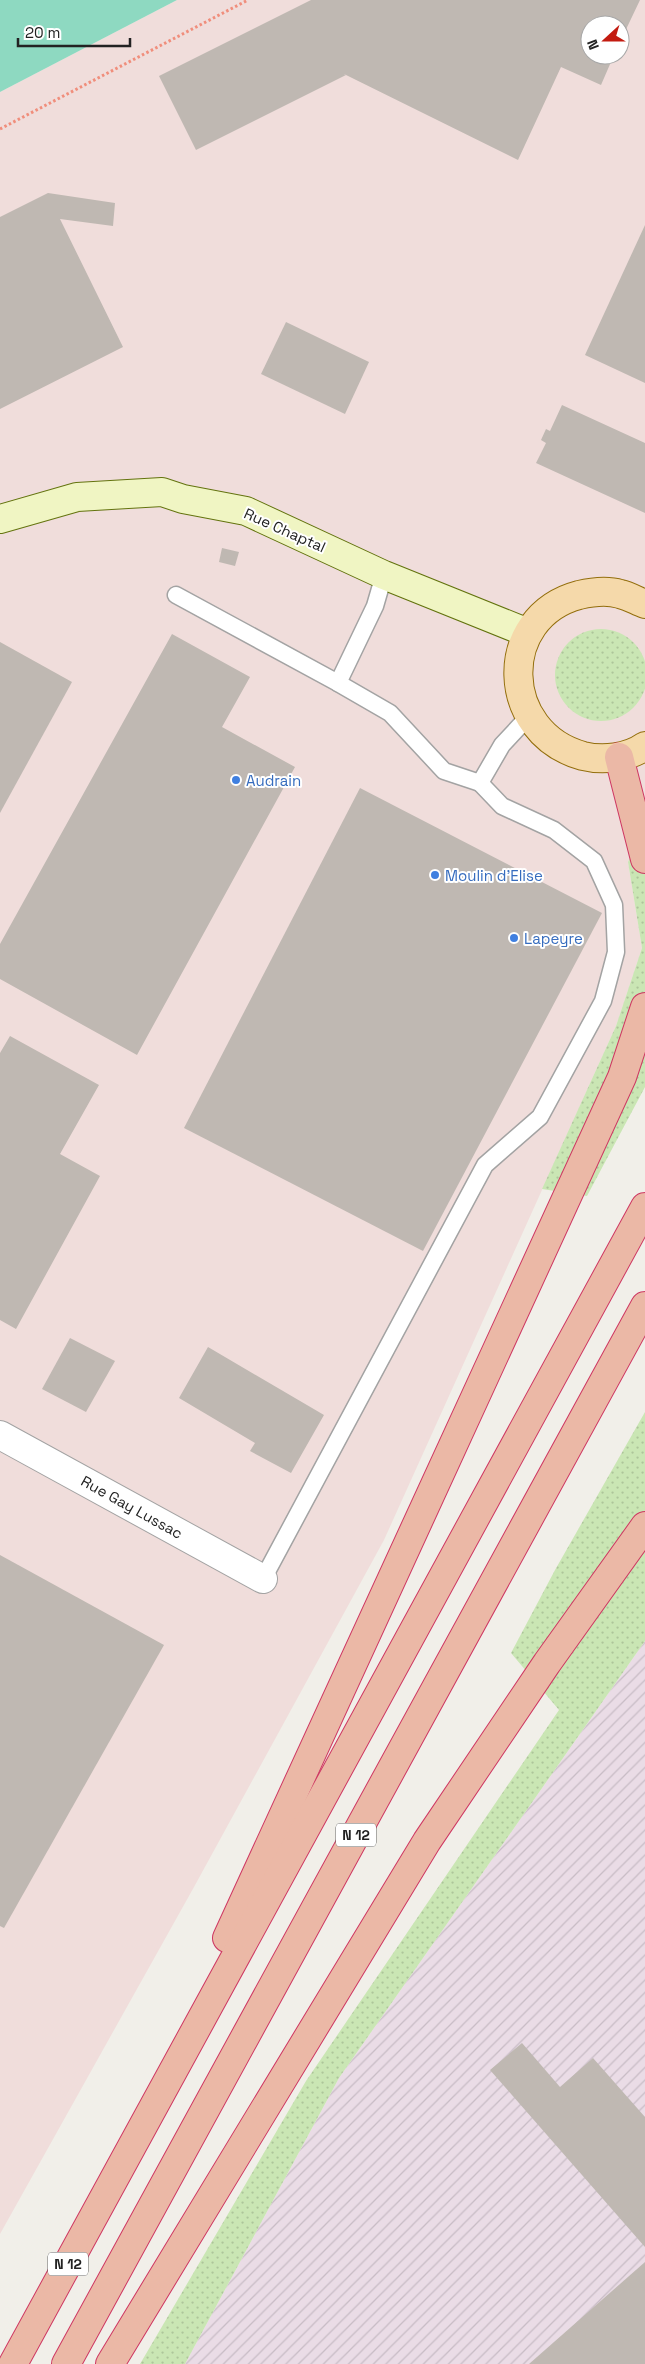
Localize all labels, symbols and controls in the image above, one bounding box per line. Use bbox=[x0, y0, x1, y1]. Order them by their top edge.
scale bar bbox=[18, 15, 130, 47]
north arrow bbox=[580, 15, 630, 65]
text: 20 m bbox=[25, 23, 60, 42]
text: N bbox=[583, 37, 603, 52]
street label: Rue Chaptal bbox=[241, 504, 329, 556]
place label: Audrain bbox=[246, 771, 301, 790]
marker: Audrain bbox=[230, 774, 242, 786]
place label: Moulin d'Elise bbox=[445, 866, 543, 885]
marker: Moulin d'Elise bbox=[429, 869, 441, 881]
place label: Lapeyre bbox=[524, 929, 583, 948]
marker: Lapeyre bbox=[508, 932, 520, 944]
street label: Rue Gay Lussac bbox=[78, 1471, 186, 1543]
road number: N 12 bbox=[336, 1824, 376, 1846]
road number: N 12 bbox=[48, 2252, 88, 2276]

